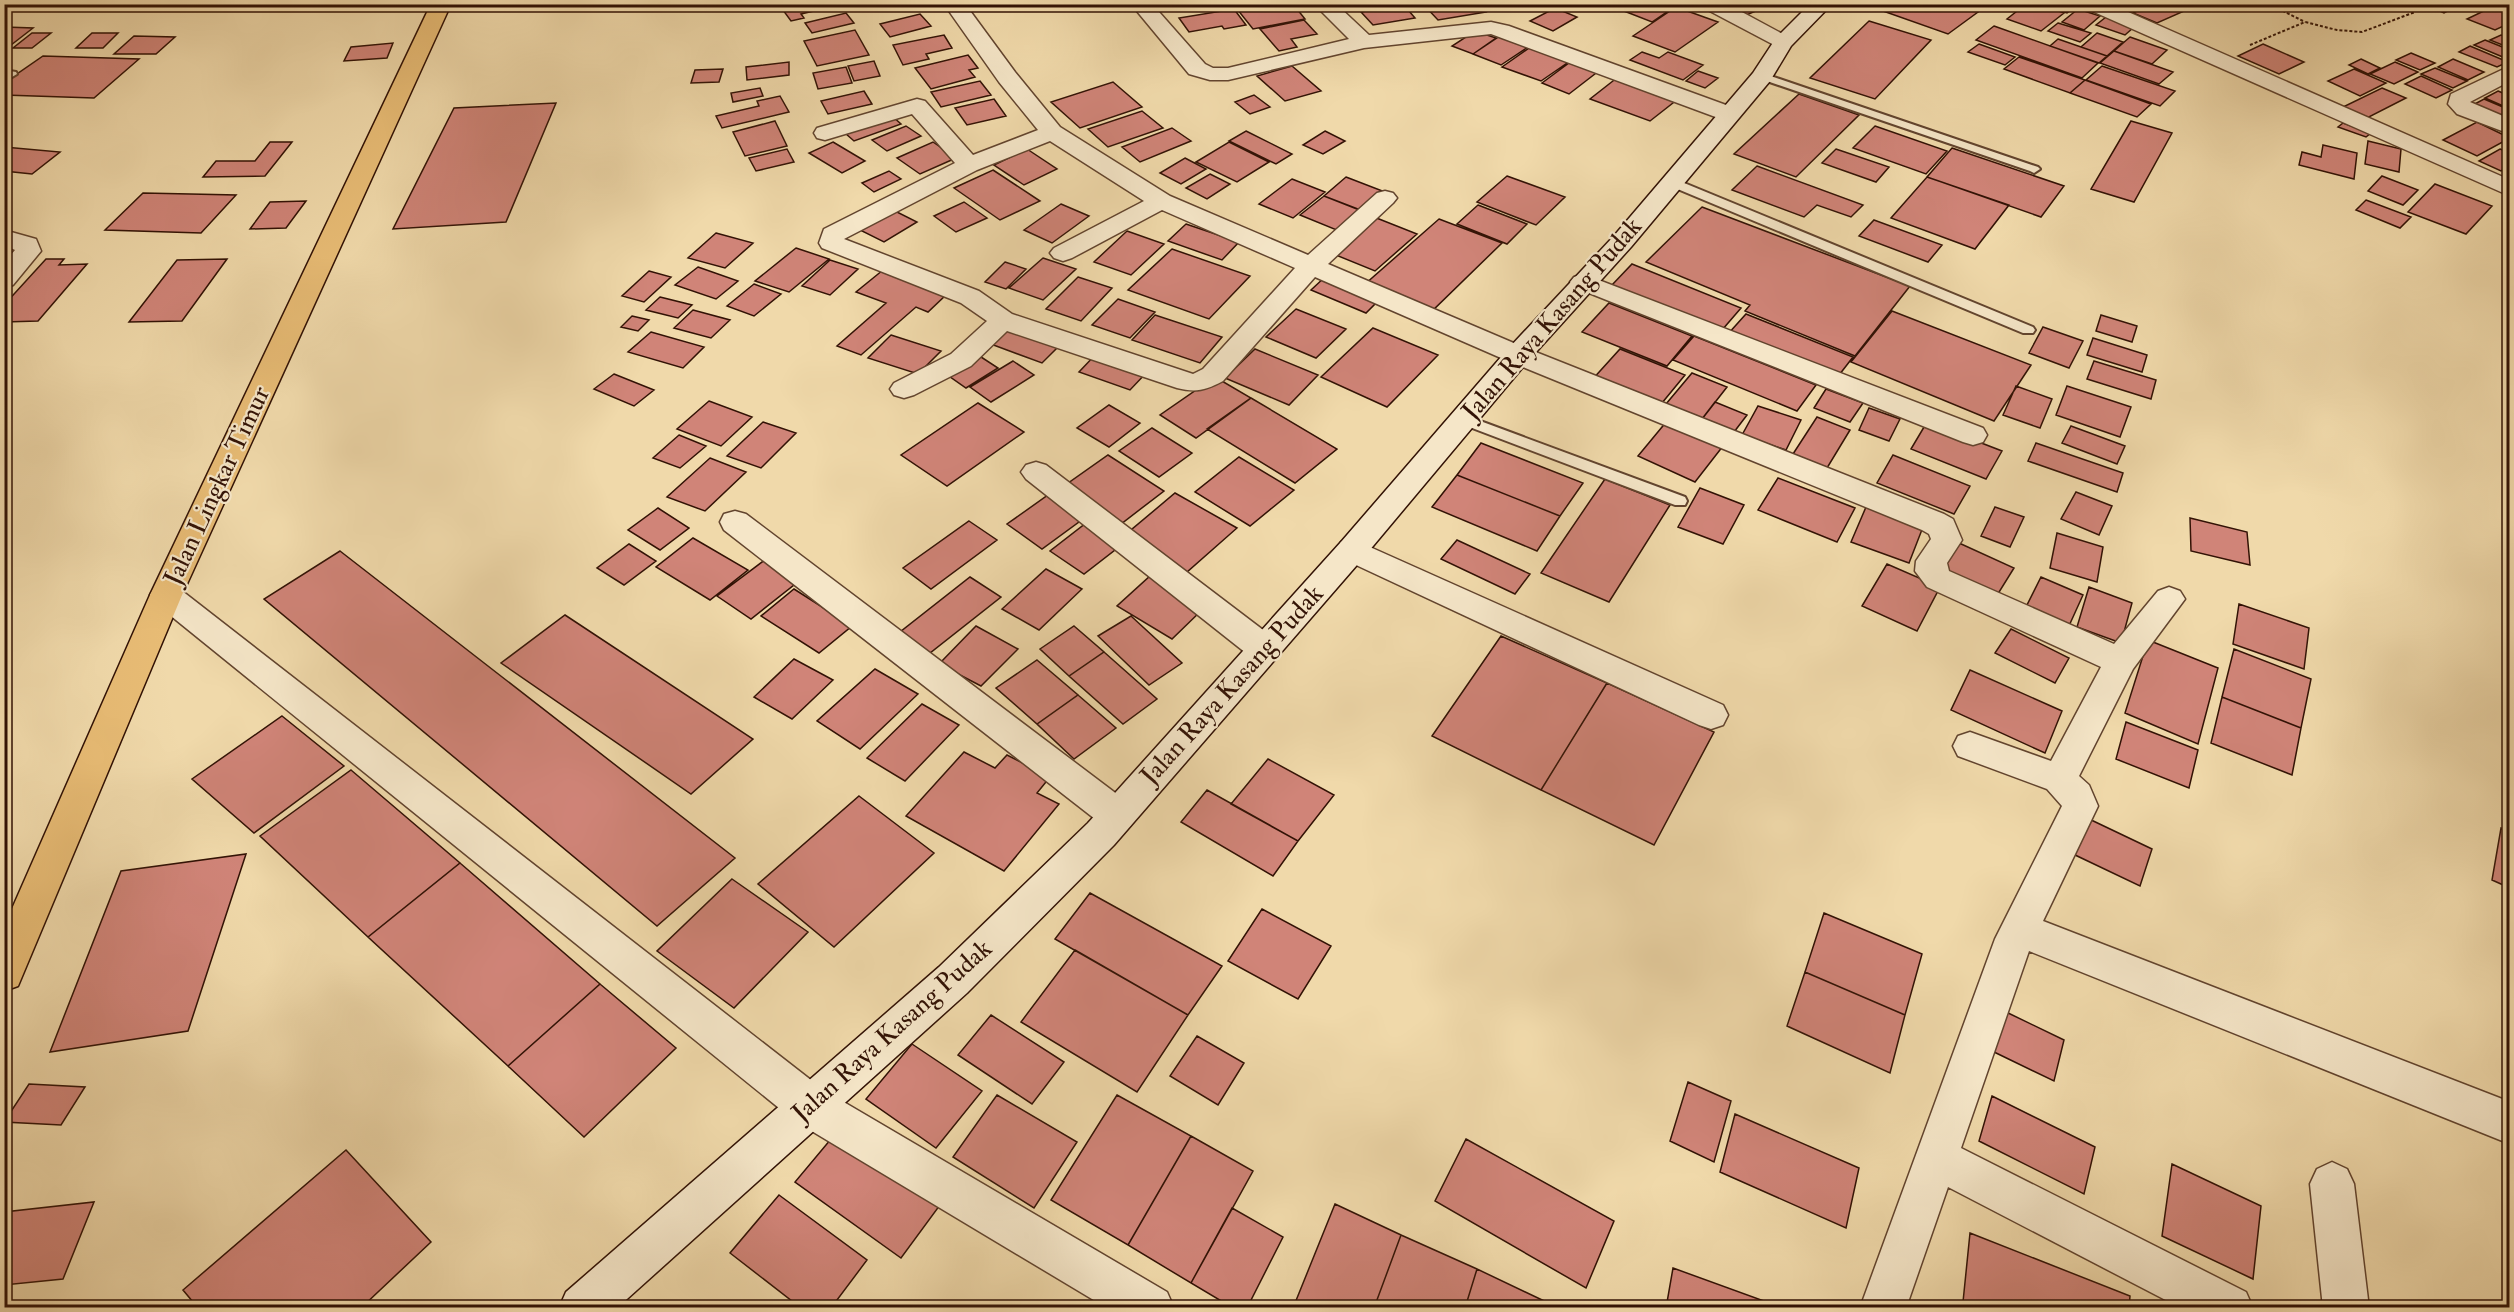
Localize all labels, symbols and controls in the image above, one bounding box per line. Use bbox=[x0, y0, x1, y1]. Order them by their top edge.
street label: Jalan Raya Kasang Pudak bbox=[1455, 211, 1649, 428]
street label: Jalan Lingkar Timur bbox=[156, 381, 277, 592]
street label: Jalan Raya Kasang Pudak bbox=[1133, 578, 1331, 792]
street label: Jalan Raya Kasang Pudak bbox=[785, 932, 999, 1130]

